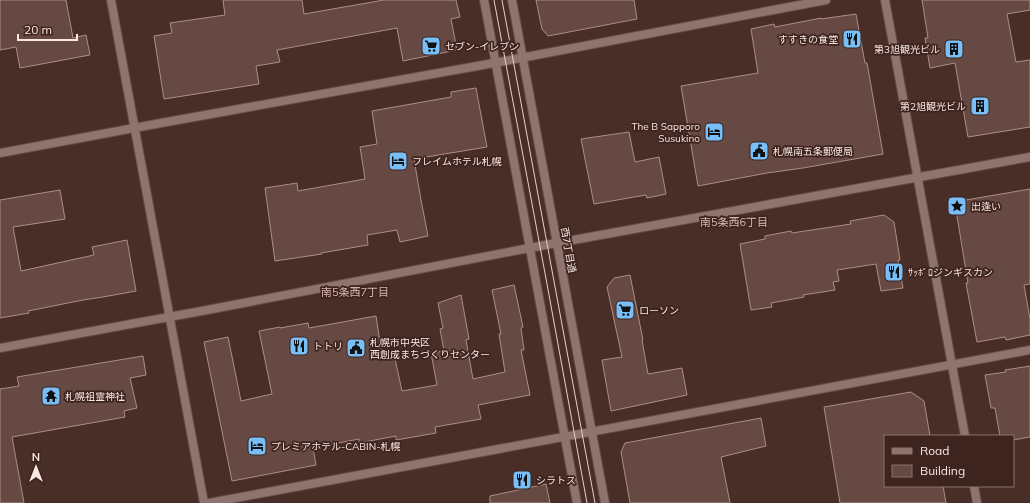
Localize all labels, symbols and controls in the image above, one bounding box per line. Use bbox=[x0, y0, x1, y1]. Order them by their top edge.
scale bar bbox=[18, 16, 77, 42]
text: 20 m bbox=[24, 22, 52, 37]
restaurant icon: すすきの食堂 bbox=[841, 28, 863, 50]
place label: すすきの食堂 bbox=[778, 33, 838, 46]
supermarket icon: セブン-イレブン bbox=[420, 35, 442, 57]
building icon: 第3旭観光ビル bbox=[943, 38, 965, 60]
place label: セブン-イレブン bbox=[445, 40, 519, 53]
place label: 第3旭観光ビル bbox=[874, 43, 940, 56]
building icon: 第2旭観光ビル bbox=[969, 95, 991, 117]
place label: 第2旭観光ビル bbox=[900, 100, 966, 113]
place label: The B Sapporo Susukino bbox=[631, 120, 700, 145]
hotel icon: The B Sapporo Susukino bbox=[703, 121, 725, 143]
public building icon: 札幌南五条郵便局 bbox=[748, 140, 770, 162]
place label: 札幌南五条郵便局 bbox=[773, 145, 853, 158]
hotel icon: フレイムホテル札幌 bbox=[387, 150, 409, 172]
place label: フレイムホテル札幌 bbox=[412, 155, 502, 168]
place icon: 出逢い bbox=[946, 195, 968, 217]
place label: 出逢い bbox=[971, 200, 1001, 213]
district label: 南5条西6丁目 bbox=[700, 215, 768, 229]
street label: 西7丁目通 bbox=[558, 226, 579, 274]
restaurant icon: ｻｯﾎﾟﾛジンギスカン bbox=[883, 261, 905, 283]
place label: ｻｯﾎﾟﾛジンギスカン bbox=[908, 266, 993, 279]
district label: 南5条西7丁目 bbox=[321, 285, 389, 299]
supermarket icon: ローソン bbox=[614, 299, 636, 321]
place label: ローソン bbox=[639, 304, 679, 317]
restaurant icon: トトリ bbox=[288, 335, 310, 357]
place label: 札幌市中央区 西創成まちづくりセンター bbox=[370, 336, 490, 361]
public building icon: 札幌市中央区 西創成まちづくりセンター bbox=[345, 337, 367, 359]
place label: トトリ bbox=[313, 340, 343, 353]
temple icon: 札幌祖霊神社 bbox=[40, 385, 62, 407]
place label: 札幌祖霊神社 bbox=[65, 390, 125, 403]
hotel icon: プレミアホテル-CABIN-札幌 bbox=[246, 435, 268, 457]
legend bbox=[884, 435, 1014, 487]
place label: プレミアホテル-CABIN-札幌 bbox=[271, 440, 400, 453]
text: Road bbox=[920, 443, 949, 458]
north arrow bbox=[16, 447, 56, 487]
text: N bbox=[32, 450, 40, 464]
text: Building bbox=[920, 463, 965, 478]
restaurant icon: シラトス bbox=[511, 469, 533, 491]
place label: シラトス bbox=[536, 474, 576, 487]

